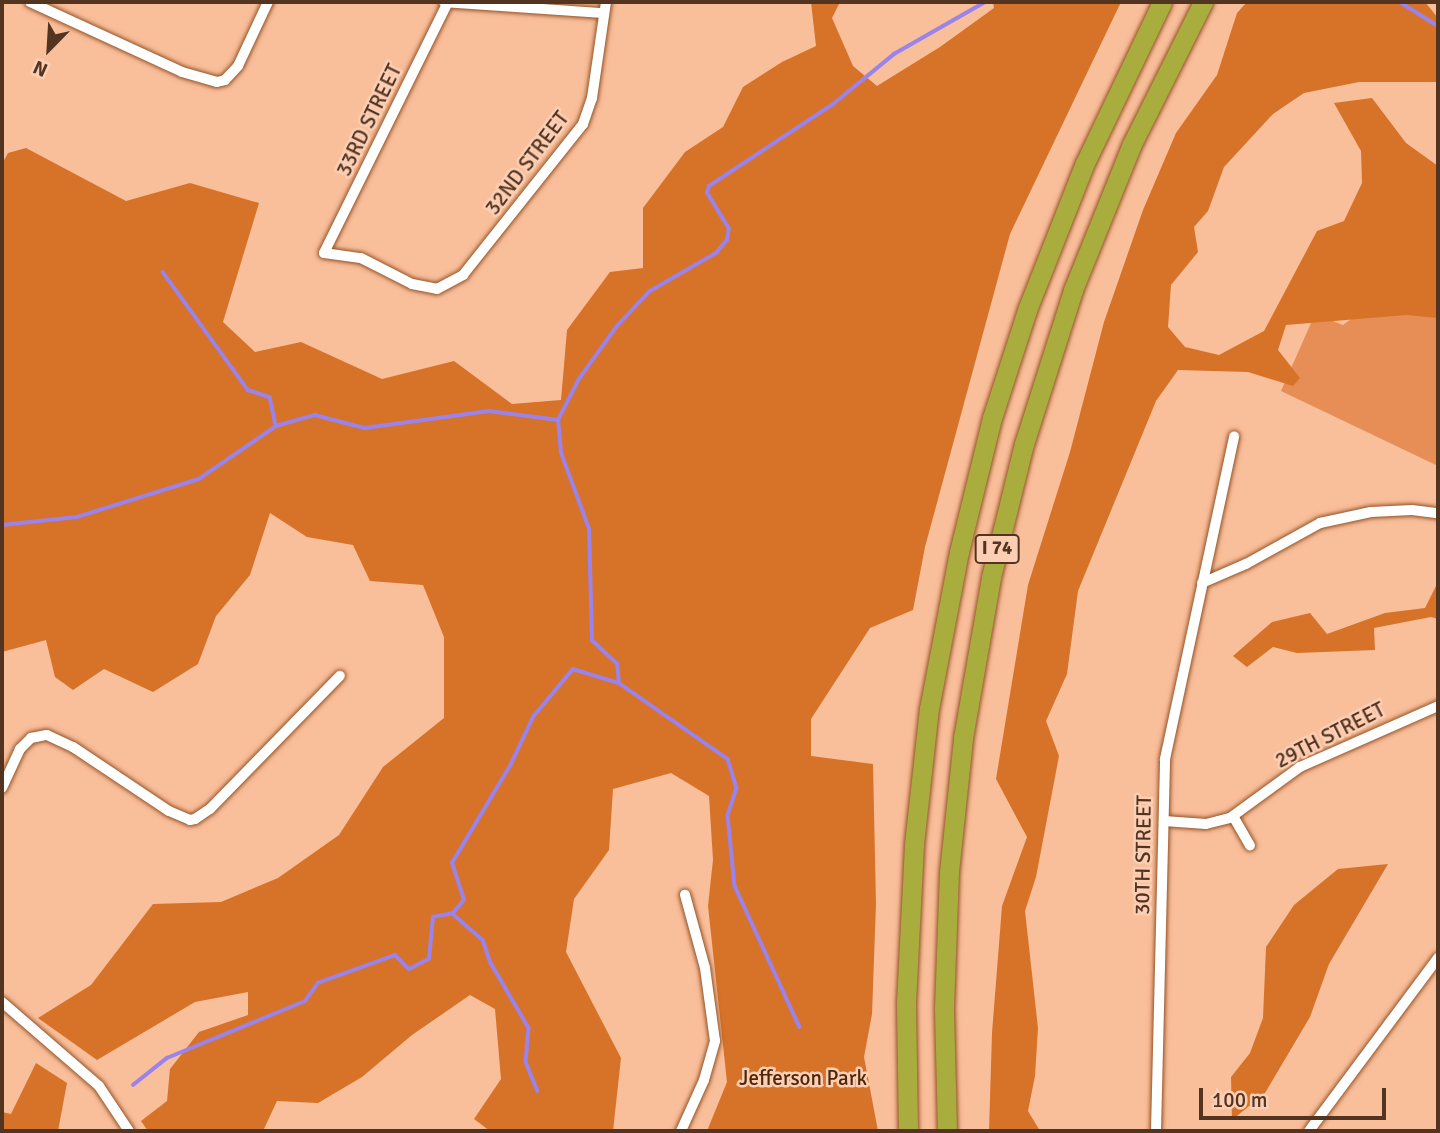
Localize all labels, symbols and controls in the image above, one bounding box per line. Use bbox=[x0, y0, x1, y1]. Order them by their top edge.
north arrow bbox=[14, 14, 84, 84]
text: N bbox=[30, 55, 51, 82]
street label: 33RD STREET bbox=[331, 60, 407, 180]
street label: 32ND STREET bbox=[480, 106, 574, 220]
road number: I 74 bbox=[974, 534, 1020, 564]
street label: 29TH STREET bbox=[1271, 697, 1389, 773]
street label: 30TH STREET bbox=[1129, 795, 1157, 915]
park label: Jefferson Park bbox=[739, 1065, 867, 1091]
scale bar bbox=[1202, 1074, 1389, 1118]
text: 100 m bbox=[1212, 1087, 1267, 1113]

